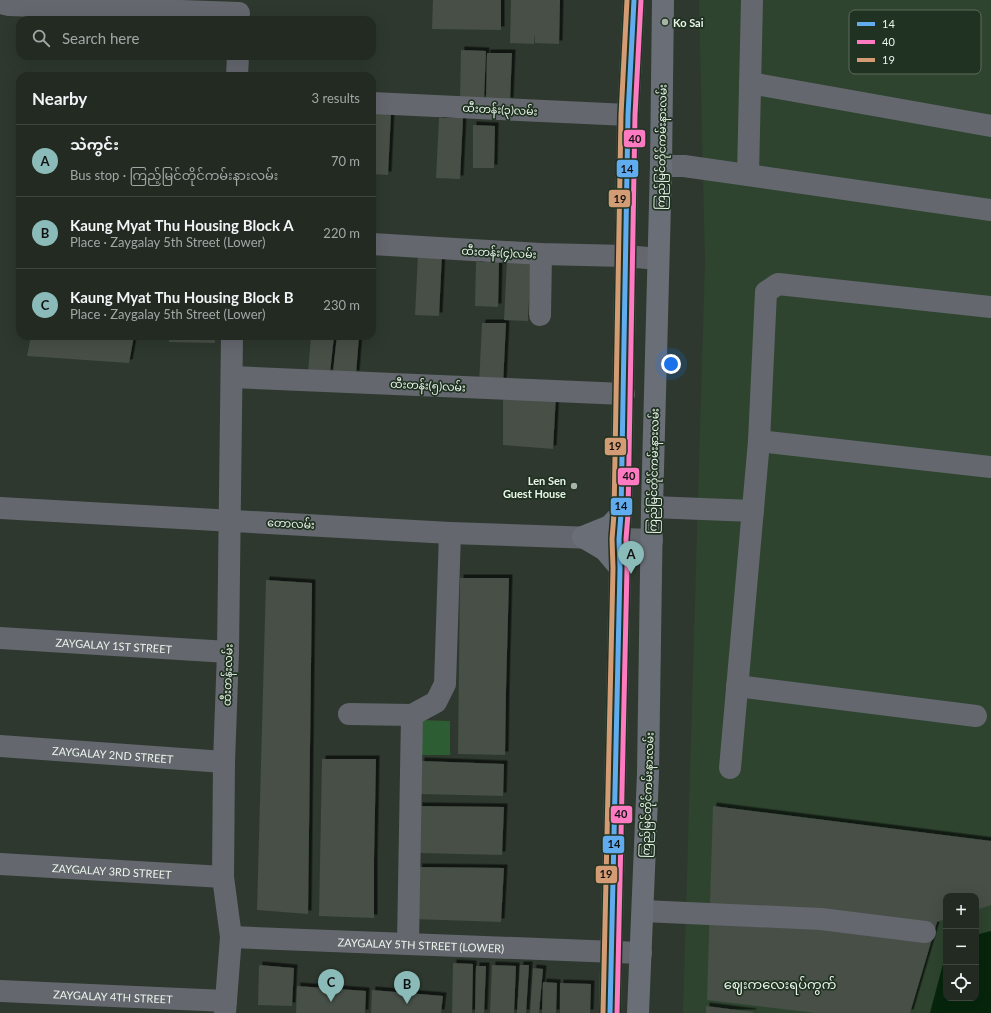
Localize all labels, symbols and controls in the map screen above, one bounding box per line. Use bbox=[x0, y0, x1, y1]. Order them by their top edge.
legend bbox=[849, 10, 981, 74]
search box bbox=[16, 16, 376, 60]
place label: Ko Sai bbox=[673, 16, 704, 29]
marker: Ko Sai bbox=[660, 17, 670, 27]
text: 14 bbox=[882, 17, 895, 30]
icon: search bbox=[30, 27, 52, 49]
text: Search here bbox=[62, 29, 139, 47]
text: 40 bbox=[882, 35, 895, 48]
text: 19 bbox=[882, 53, 895, 66]
street label: ကြည်မြင်တိုင်ကမ်းနားလမ်း bbox=[653, 84, 672, 210]
text: Nearby bbox=[32, 88, 87, 109]
text: 3 results bbox=[312, 90, 360, 106]
street label: ထီးတန်း(၃)လမ်း bbox=[462, 101, 538, 120]
line badge: 40 bbox=[623, 129, 646, 148]
text: 40 bbox=[629, 132, 642, 145]
text: သဲကွင်း bbox=[70, 135, 119, 153]
text: A bbox=[40, 153, 50, 169]
text: 70 m bbox=[331, 153, 360, 169]
line badge: 14 bbox=[616, 159, 639, 178]
text: 14 bbox=[621, 162, 634, 175]
text: Bus stop · ကြည့်မြင်တိုင်ကမ်းနားလမ်း bbox=[70, 167, 278, 183]
line badge: 19 bbox=[608, 189, 631, 208]
text: 19 bbox=[614, 192, 626, 205]
text: Kaung Myat Thu Housing Block A bbox=[70, 216, 294, 234]
text: B bbox=[41, 225, 49, 241]
text: 220 m bbox=[323, 225, 360, 241]
text: Place · Zaygalay 5th Street (Lower) bbox=[70, 234, 265, 250]
street label: ထီးတန်း(၄)လမ်း bbox=[461, 244, 537, 263]
text: Kaung Myat Thu Housing Block B bbox=[70, 288, 294, 306]
text: C bbox=[41, 297, 49, 313]
text: 230 m bbox=[323, 297, 360, 313]
text: Place · Zaygalay 5th Street (Lower) bbox=[70, 306, 265, 322]
your location bbox=[661, 354, 681, 374]
street label: ထီးတန်း(၅)လမ်း bbox=[390, 377, 466, 396]
street label: ကြည်မြင်တိုင်ကမ်းနားလမ်း bbox=[645, 408, 664, 534]
line badge: 19 bbox=[604, 437, 627, 456]
text: 19 bbox=[609, 439, 621, 452]
line badge: 40 bbox=[617, 467, 640, 486]
text: 40 bbox=[623, 469, 636, 482]
place label: Len Sen Guest House bbox=[503, 474, 566, 500]
marker: Len Sen Guest House bbox=[569, 481, 579, 491]
line badge: 14 bbox=[610, 497, 633, 516]
text: 14 bbox=[615, 499, 628, 512]
street label: တောလမ်း bbox=[267, 515, 315, 531]
pin: A bbox=[618, 541, 644, 574]
street label: ZAYGALAY 1ST STREET bbox=[55, 635, 173, 655]
street label: ထီးတန်းလမ်း bbox=[219, 643, 238, 706]
street label: ကြည်မြင်တိုင်ကမ်းနားလမ်း bbox=[638, 732, 659, 858]
street label: ZAYGALAY 2ND STREET bbox=[52, 743, 174, 765]
line badge: 40 bbox=[610, 805, 633, 824]
text: 40 bbox=[615, 807, 628, 820]
line badge: 14 bbox=[602, 835, 625, 854]
text: 14 bbox=[608, 837, 621, 850]
street label: ZAYGALAY 3RD STREET bbox=[52, 861, 173, 881]
line badge: 19 bbox=[595, 865, 618, 884]
text: 19 bbox=[600, 867, 612, 880]
map controls bbox=[943, 893, 979, 1001]
button: + bbox=[943, 893, 979, 929]
button: − bbox=[943, 929, 979, 965]
street label: ZAYGALAY 5TH STREET (LOWER) bbox=[337, 935, 504, 954]
button: locate bbox=[943, 965, 979, 1001]
pin: C bbox=[318, 969, 344, 1002]
pin: B bbox=[394, 971, 420, 1004]
district label: ဈေးကလေးရပ်ကွက် bbox=[724, 976, 836, 995]
street label: ZAYGALAY 4TH STREET bbox=[53, 987, 173, 1005]

